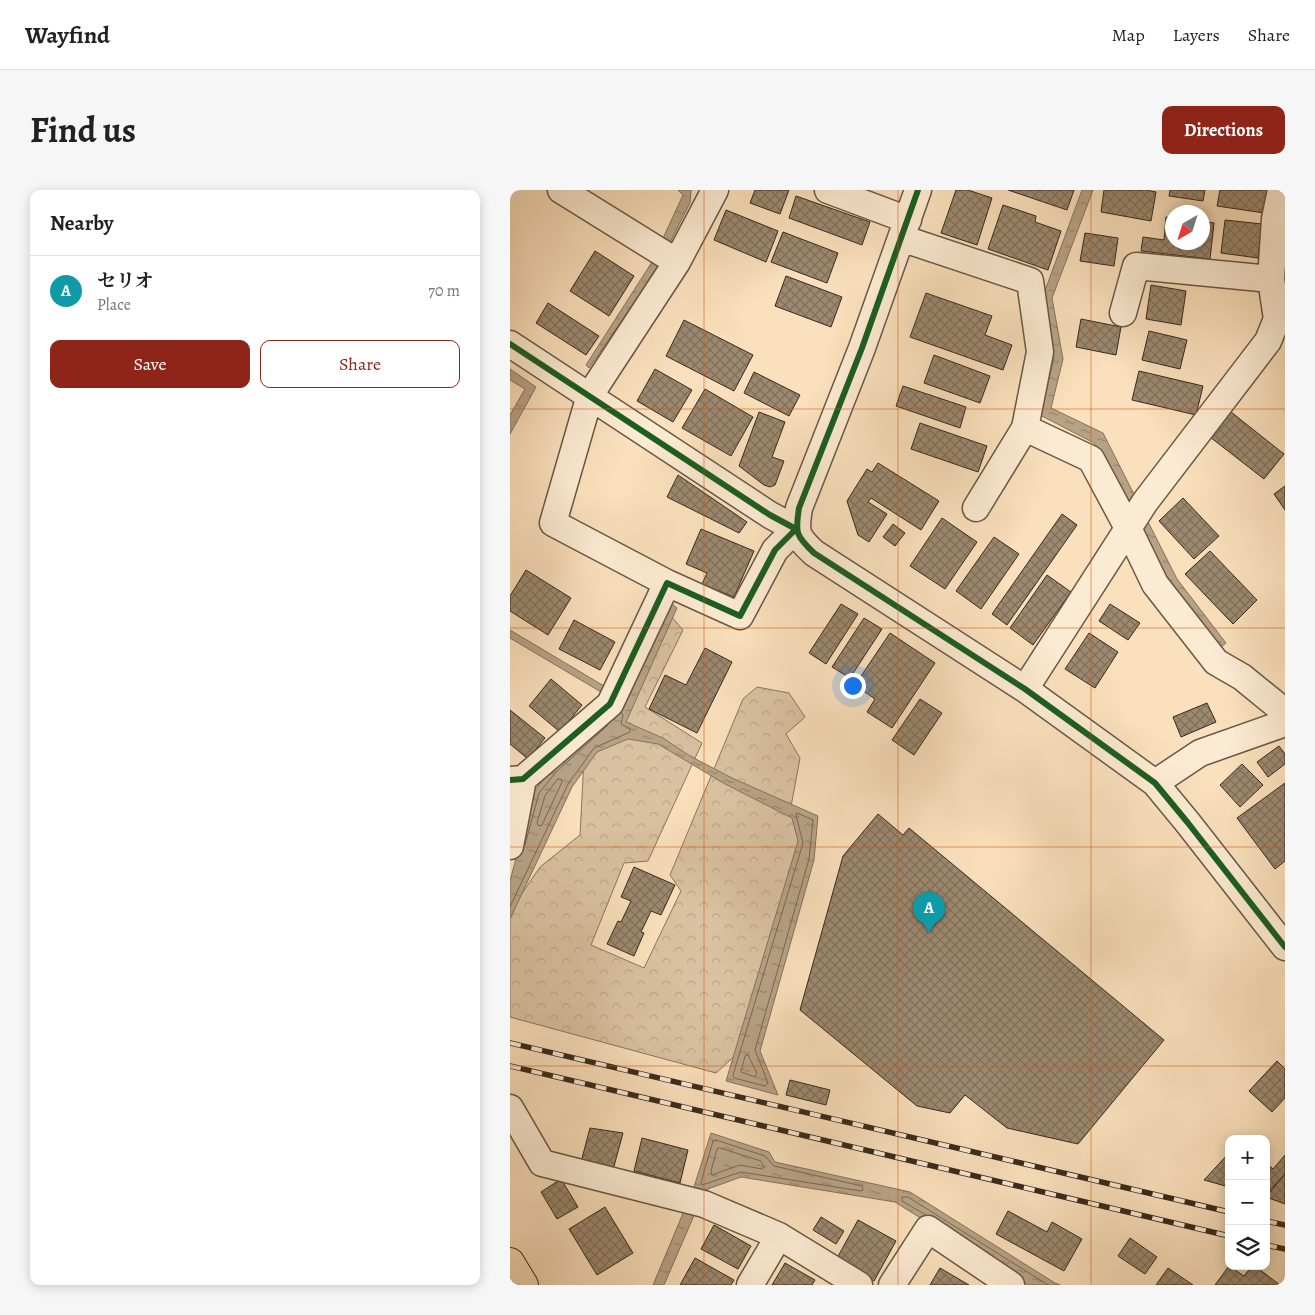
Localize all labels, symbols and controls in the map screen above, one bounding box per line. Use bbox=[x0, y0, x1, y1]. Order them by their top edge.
text: Wayfind bbox=[25, 19, 110, 51]
text: Map bbox=[1112, 23, 1145, 47]
text: Layers bbox=[1173, 23, 1220, 47]
text: Share bbox=[1248, 23, 1290, 47]
text: Find us bbox=[30, 106, 136, 154]
button: Directions bbox=[1162, 106, 1285, 154]
north arrow bbox=[1165, 205, 1210, 250]
text: Nearby bbox=[50, 209, 113, 237]
text: セリオ bbox=[97, 268, 154, 294]
text: A bbox=[61, 280, 71, 302]
text: 70 m bbox=[428, 280, 460, 302]
text: Place bbox=[97, 294, 131, 316]
button: Save bbox=[50, 340, 250, 388]
button: Share bbox=[260, 340, 460, 388]
your location bbox=[840, 673, 866, 699]
pin: A bbox=[913, 892, 945, 933]
map controls bbox=[1225, 1135, 1270, 1270]
button: + bbox=[1225, 1135, 1270, 1180]
button: − bbox=[1225, 1180, 1270, 1225]
button: layers bbox=[1225, 1225, 1270, 1270]

